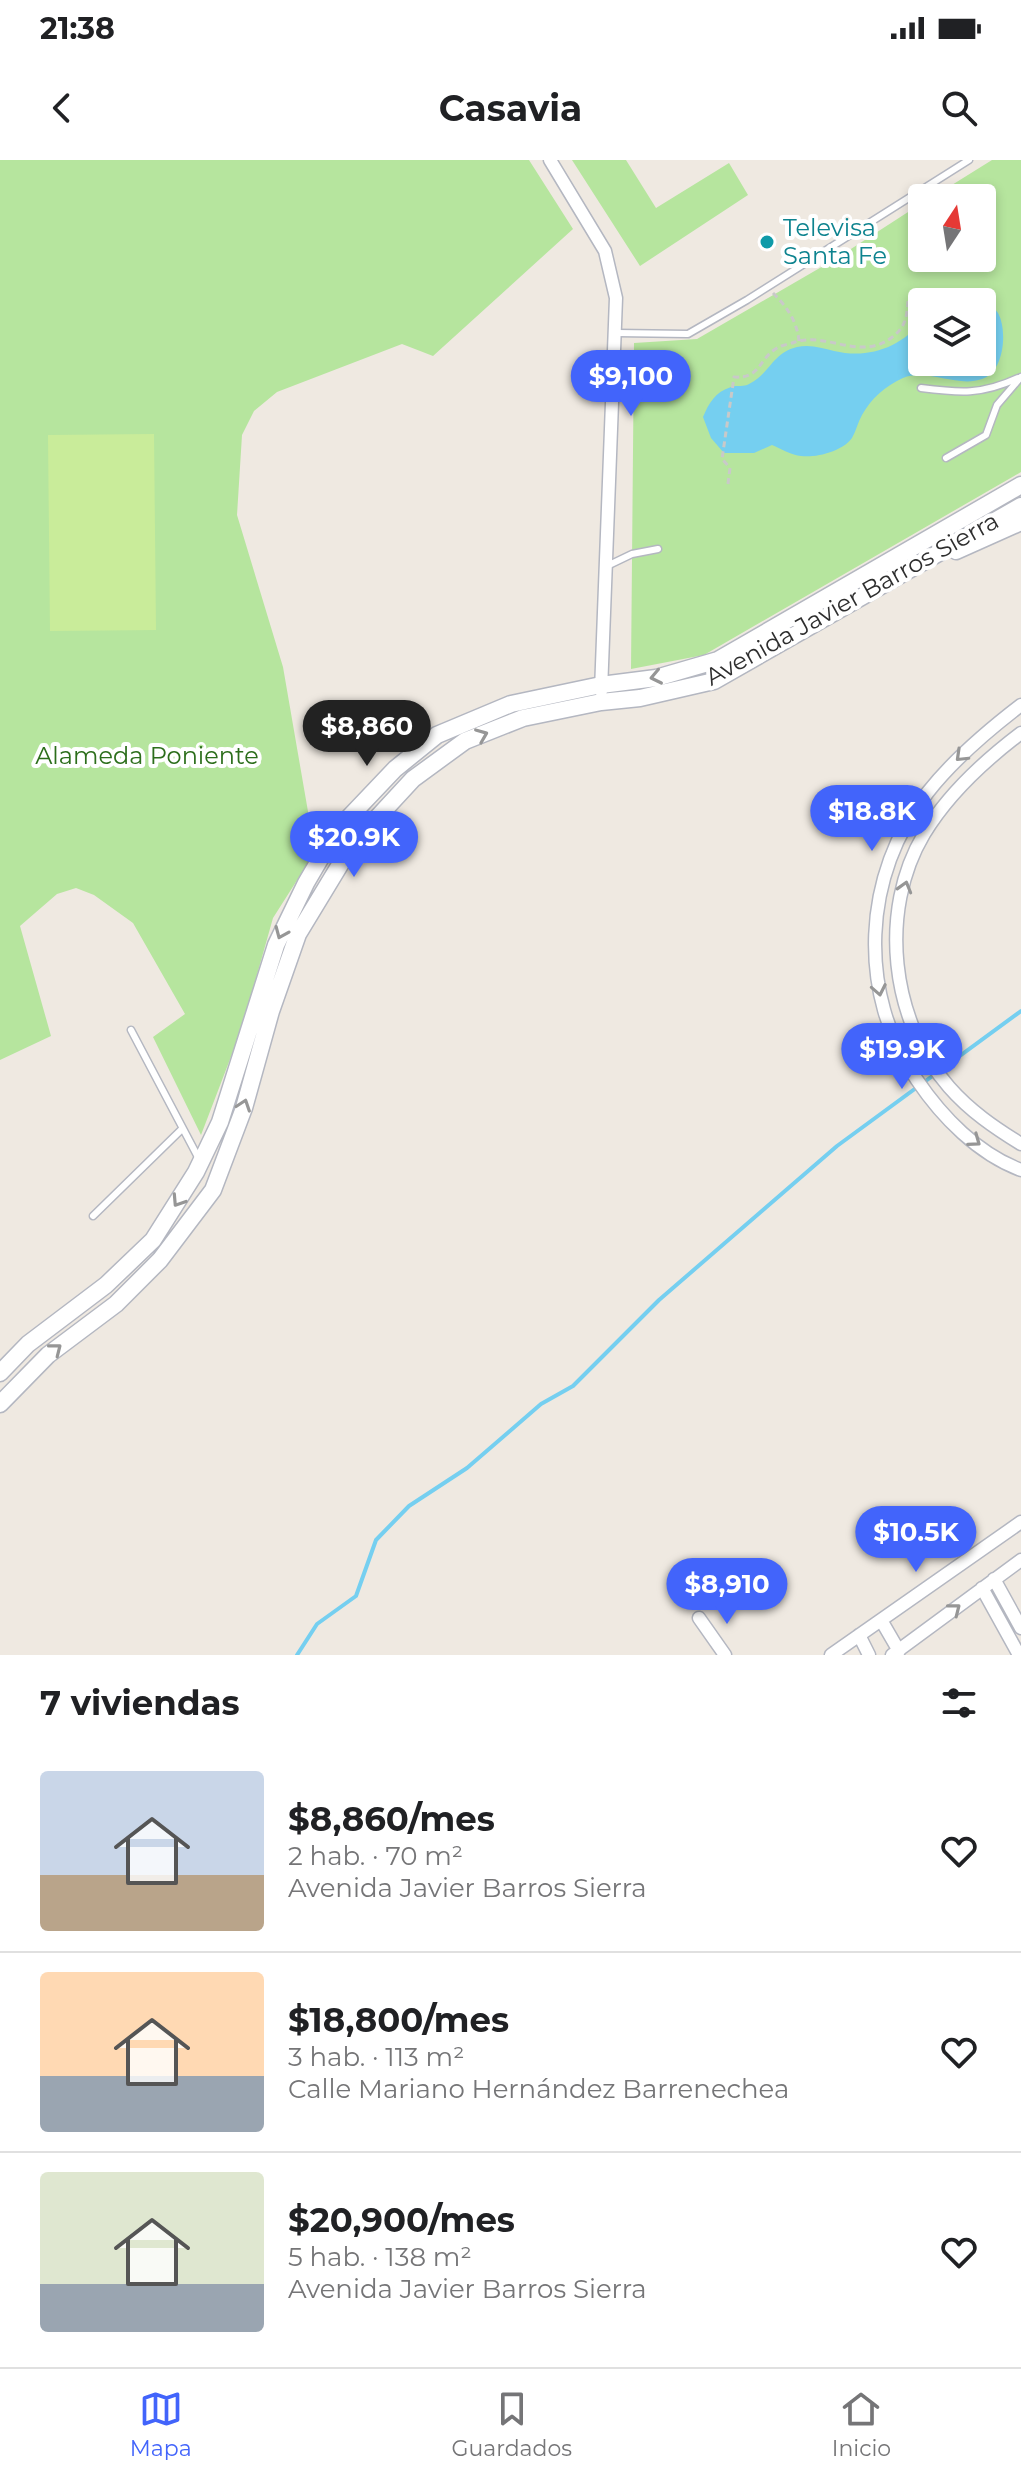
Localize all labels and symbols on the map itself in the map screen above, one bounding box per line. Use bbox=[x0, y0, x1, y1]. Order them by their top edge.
north arrow bbox=[908, 184, 996, 272]
place label: Televisa Santa Fe bbox=[783, 213, 887, 270]
marker: Televisa Santa Fe bbox=[758, 233, 776, 251]
pin: $9,100 bbox=[566, 350, 696, 418]
street label: Avenida Javier Barros Sierra bbox=[700, 506, 1004, 691]
one-way arrow bbox=[650, 668, 664, 685]
pin: $8,860 bbox=[302, 700, 432, 768]
one-way arrow bbox=[474, 728, 488, 744]
park label: Alameda Poniente bbox=[35, 741, 259, 770]
one-way arrow bbox=[956, 746, 970, 761]
pin: $18.8K bbox=[807, 785, 937, 853]
pin: $20.9K bbox=[289, 811, 419, 879]
one-way arrow bbox=[895, 881, 912, 895]
one-way arrow bbox=[275, 925, 291, 939]
one-way arrow bbox=[870, 983, 887, 996]
pin: $19.9K bbox=[837, 1023, 967, 1091]
one-way arrow bbox=[235, 1099, 251, 1113]
one-way arrow bbox=[966, 1131, 980, 1146]
one-way arrow bbox=[172, 1192, 187, 1206]
one-way arrow bbox=[47, 1345, 62, 1359]
pin: $10.5K bbox=[851, 1506, 981, 1574]
pin: $8,910 bbox=[662, 1558, 792, 1626]
one-way arrow bbox=[946, 1604, 961, 1618]

